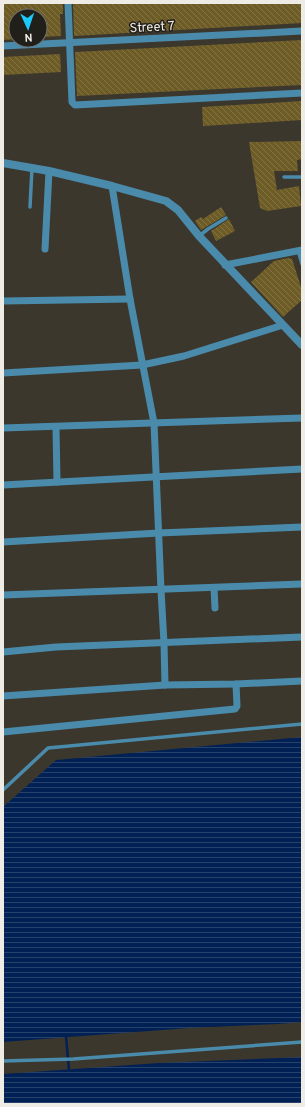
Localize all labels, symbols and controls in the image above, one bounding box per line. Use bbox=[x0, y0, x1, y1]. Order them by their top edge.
north arrow bbox=[8, 8, 48, 48]
street label: Street 7 bbox=[129, 19, 175, 37]
text: N bbox=[24, 30, 33, 44]

